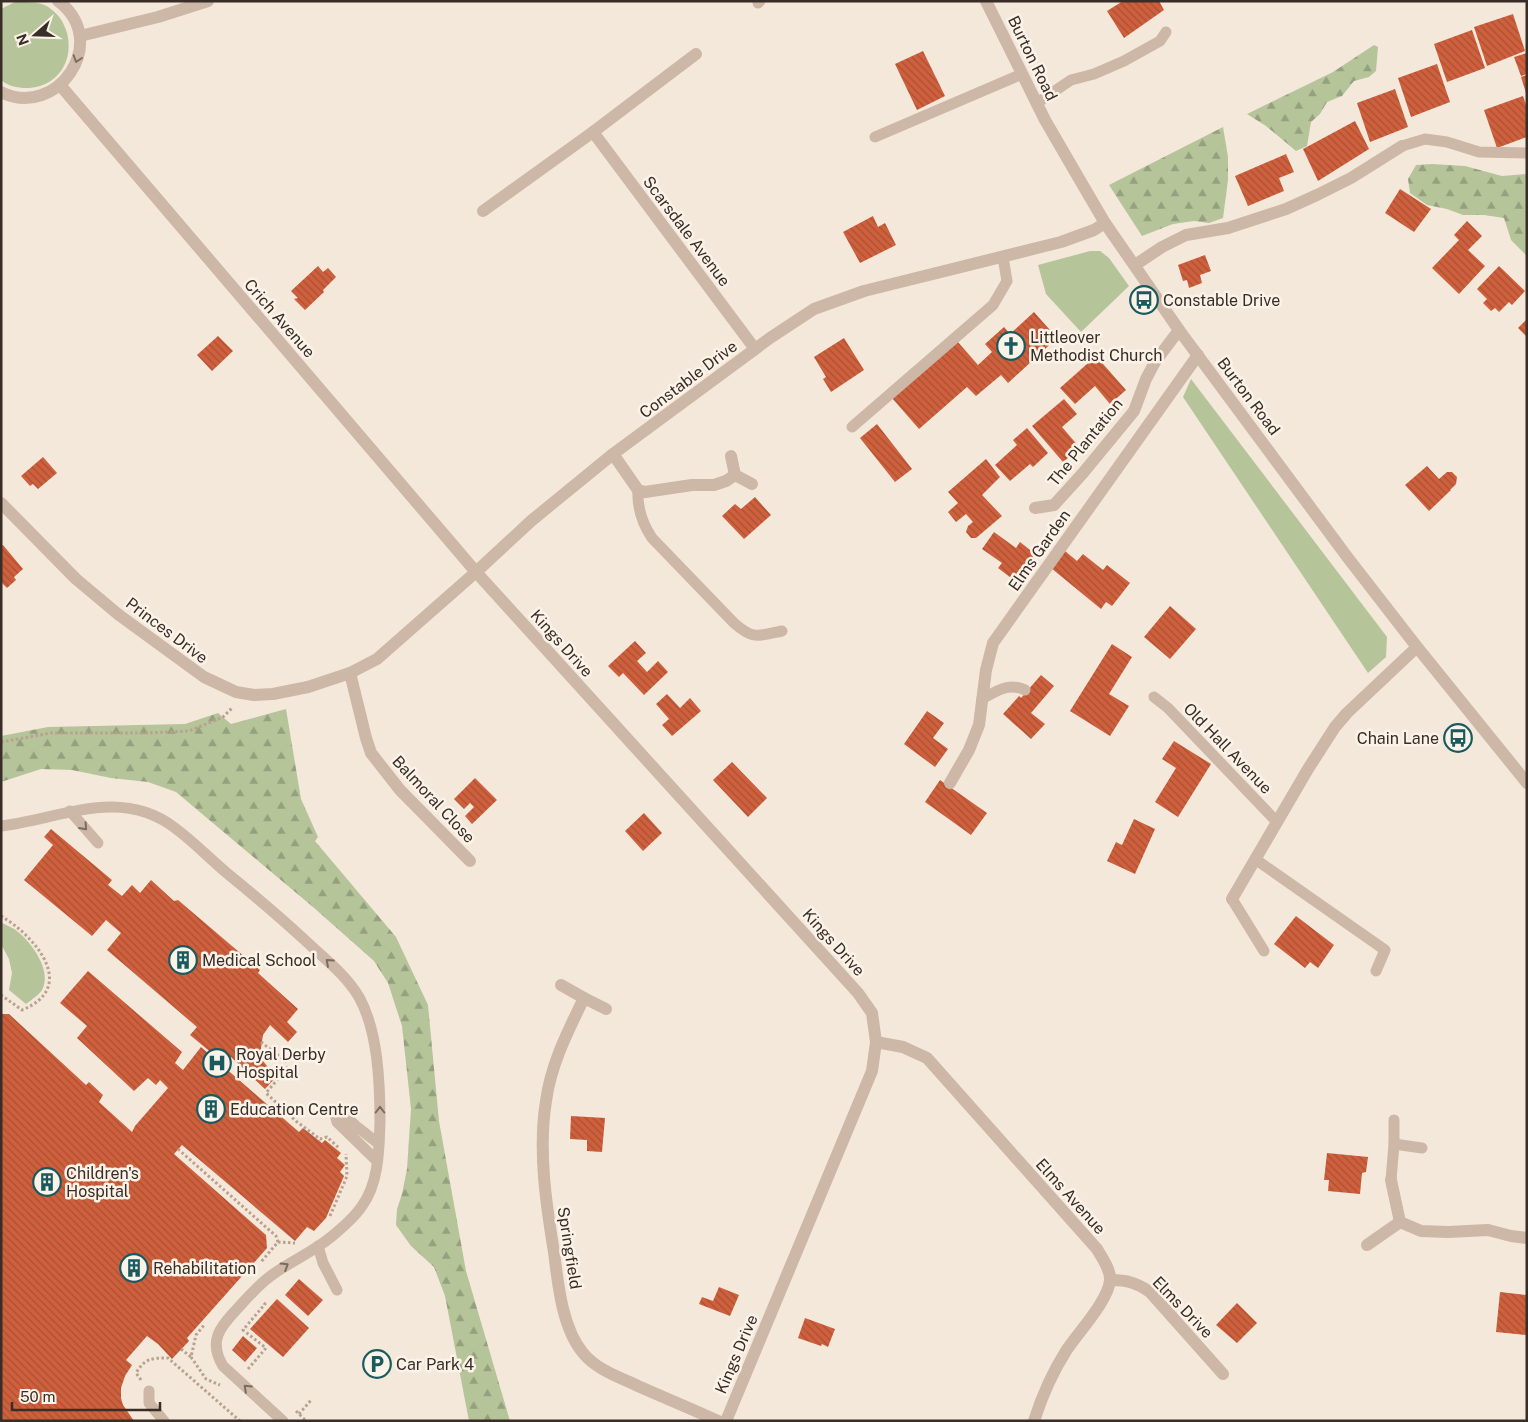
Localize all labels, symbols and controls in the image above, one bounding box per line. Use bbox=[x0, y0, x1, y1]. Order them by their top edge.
north arrow bbox=[10, 10, 60, 60]
street label: Burton Road bbox=[1004, 13, 1061, 104]
text: N bbox=[13, 32, 32, 47]
one-way arrow bbox=[73, 54, 83, 63]
street label: Scarsdale Avenue bbox=[639, 172, 734, 290]
street label: Crich Avenue bbox=[240, 275, 319, 362]
bus stop icon: Constable Drive bbox=[1129, 285, 1159, 315]
place label: Constable Drive bbox=[1163, 291, 1280, 310]
place label: Littleover Methodist Church bbox=[1030, 328, 1162, 365]
church icon: Littleover Methodist Church bbox=[996, 331, 1026, 361]
street label: Constable Drive bbox=[636, 337, 741, 422]
street label: Burton Road bbox=[1213, 354, 1284, 439]
street label: The Plantation bbox=[1044, 395, 1127, 490]
street label: Elms Garden bbox=[1004, 506, 1074, 595]
street label: Princes Drive bbox=[122, 593, 211, 667]
street label: Kings Drive bbox=[526, 606, 597, 681]
street label: Old Hall Avenue bbox=[1180, 699, 1276, 798]
bus stop icon: Chain Lane bbox=[1443, 723, 1473, 753]
place label: Chain Lane bbox=[1357, 729, 1439, 748]
street label: Balmoral Close bbox=[388, 752, 479, 847]
one-way arrow bbox=[78, 822, 87, 831]
street label: Kings Drive bbox=[798, 905, 869, 980]
building icon: Medical School bbox=[168, 945, 198, 975]
place label: Medical School bbox=[202, 951, 317, 970]
one-way arrow bbox=[326, 959, 335, 968]
place label: Royal Derby Hospital bbox=[236, 1045, 326, 1082]
hospital icon: Royal Derby Hospital bbox=[202, 1048, 232, 1078]
building icon: Education Centre bbox=[196, 1094, 226, 1124]
place label: Education Centre bbox=[230, 1100, 358, 1119]
one-way arrow bbox=[375, 1106, 385, 1114]
street label: Elms Avenue bbox=[1032, 1155, 1110, 1238]
place label: Children's Hospital bbox=[66, 1164, 139, 1201]
building icon: Children's Hospital bbox=[32, 1167, 62, 1197]
street label: Springfield bbox=[554, 1206, 585, 1291]
building icon: Rehabilitation bbox=[119, 1253, 149, 1283]
place label: Rehabilitation bbox=[153, 1259, 256, 1278]
one-way arrow bbox=[280, 1263, 289, 1273]
street label: Elms Drive bbox=[1149, 1273, 1217, 1342]
street label: Kings Drive bbox=[711, 1312, 762, 1397]
parking icon: Car Park 4 bbox=[362, 1349, 392, 1379]
place label: Car Park 4 bbox=[396, 1355, 474, 1374]
scale bar bbox=[12, 1380, 160, 1412]
one-way arrow bbox=[243, 1385, 252, 1394]
text: 50 m bbox=[20, 1388, 55, 1405]

